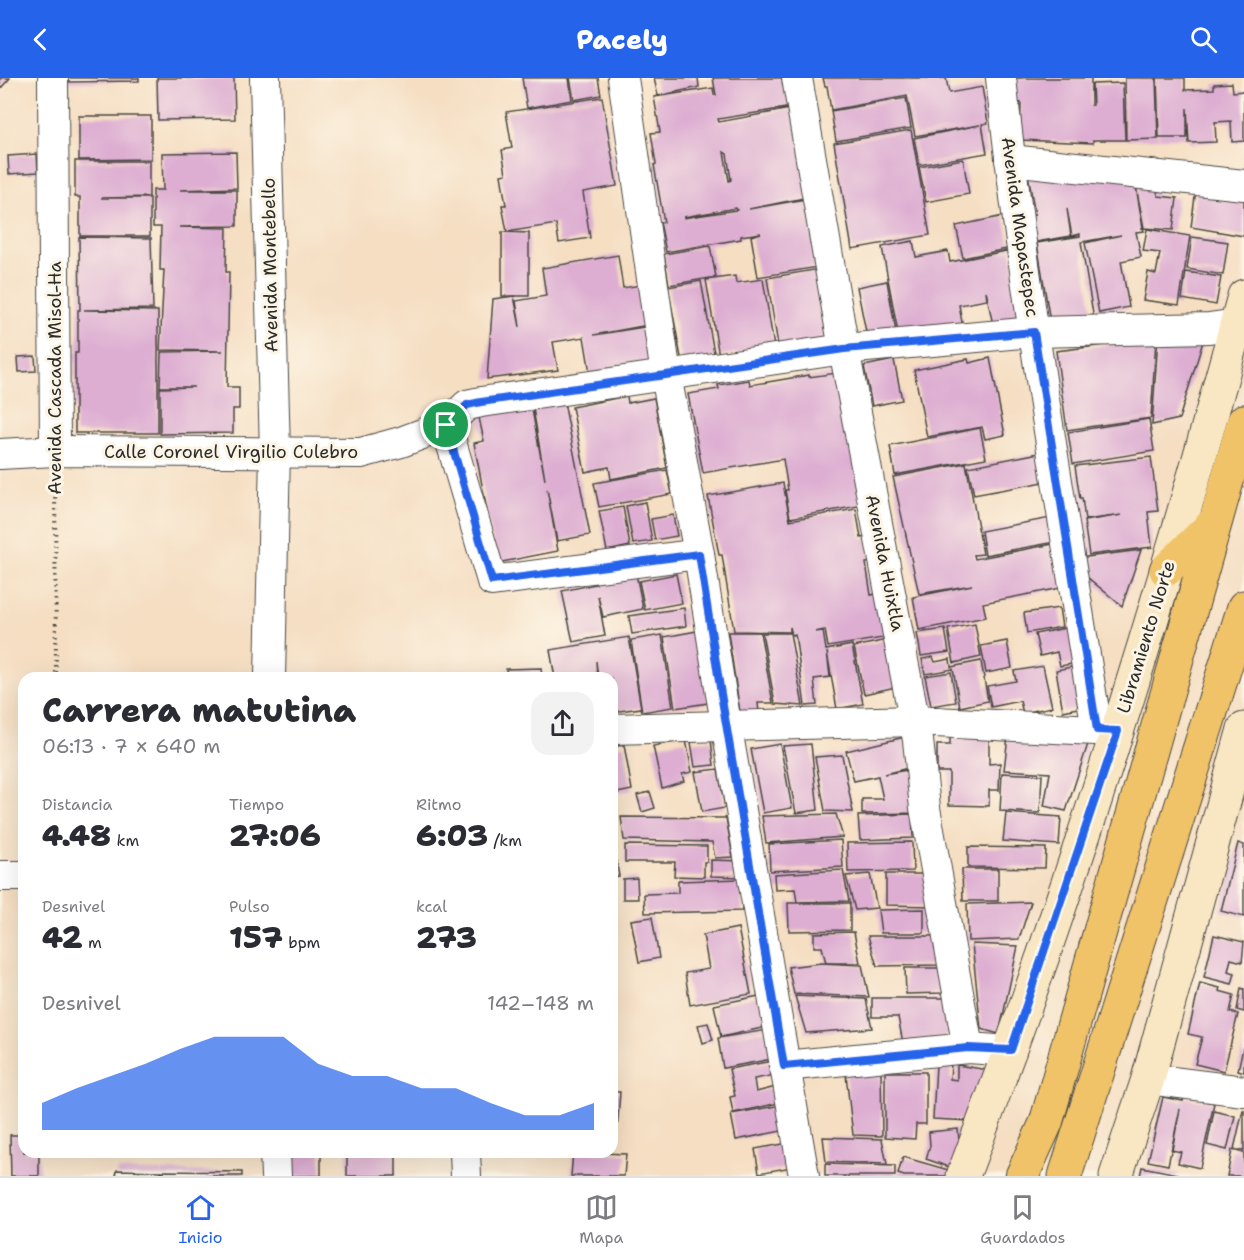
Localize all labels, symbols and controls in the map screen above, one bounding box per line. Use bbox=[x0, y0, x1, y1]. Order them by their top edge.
text: Pacely bbox=[576, 21, 668, 58]
icon: back bbox=[24, 23, 57, 56]
icon: search bbox=[1187, 23, 1220, 56]
street label: Avenida Mapastepec bbox=[995, 135, 1045, 319]
street label: Avenida Montebello bbox=[256, 177, 284, 353]
street label: Avenida Cascada Misol-Ha bbox=[43, 261, 67, 495]
pin bbox=[420, 399, 471, 450]
icon: arrive bbox=[429, 408, 462, 441]
street label: Calle Coronel Virgilio Culebro bbox=[104, 440, 358, 464]
street label: Avenida Huixtla bbox=[860, 493, 910, 633]
street label: Libramiento Norte bbox=[1111, 558, 1181, 716]
text: Carrera matutina bbox=[42, 688, 356, 733]
button: share bbox=[531, 692, 594, 755]
text: 06:13 · 7 × 640 m bbox=[42, 733, 220, 759]
text: Distancia bbox=[42, 794, 113, 815]
text: Tiempo bbox=[229, 794, 284, 815]
text: Ritmo bbox=[416, 794, 461, 815]
text: 4.48 bbox=[42, 815, 111, 856]
text: 27:06 bbox=[229, 815, 321, 856]
text: 6:03 bbox=[416, 815, 488, 856]
text: km bbox=[111, 830, 139, 851]
text: /km bbox=[488, 830, 522, 851]
text: Desnivel bbox=[42, 896, 105, 917]
text: Pulso bbox=[229, 896, 270, 917]
text: kcal bbox=[416, 896, 447, 917]
text: 42 bbox=[42, 917, 83, 958]
text: 157 bbox=[229, 917, 283, 958]
text: 273 bbox=[416, 917, 477, 958]
text: m bbox=[83, 932, 102, 953]
text: bpm bbox=[283, 932, 320, 953]
text: Desnivel bbox=[42, 990, 121, 1016]
text: 142–148 m bbox=[487, 990, 594, 1016]
tab: Inicio bbox=[178, 1191, 222, 1248]
tab: Mapa bbox=[579, 1191, 623, 1248]
tab: Guardados bbox=[980, 1191, 1066, 1248]

